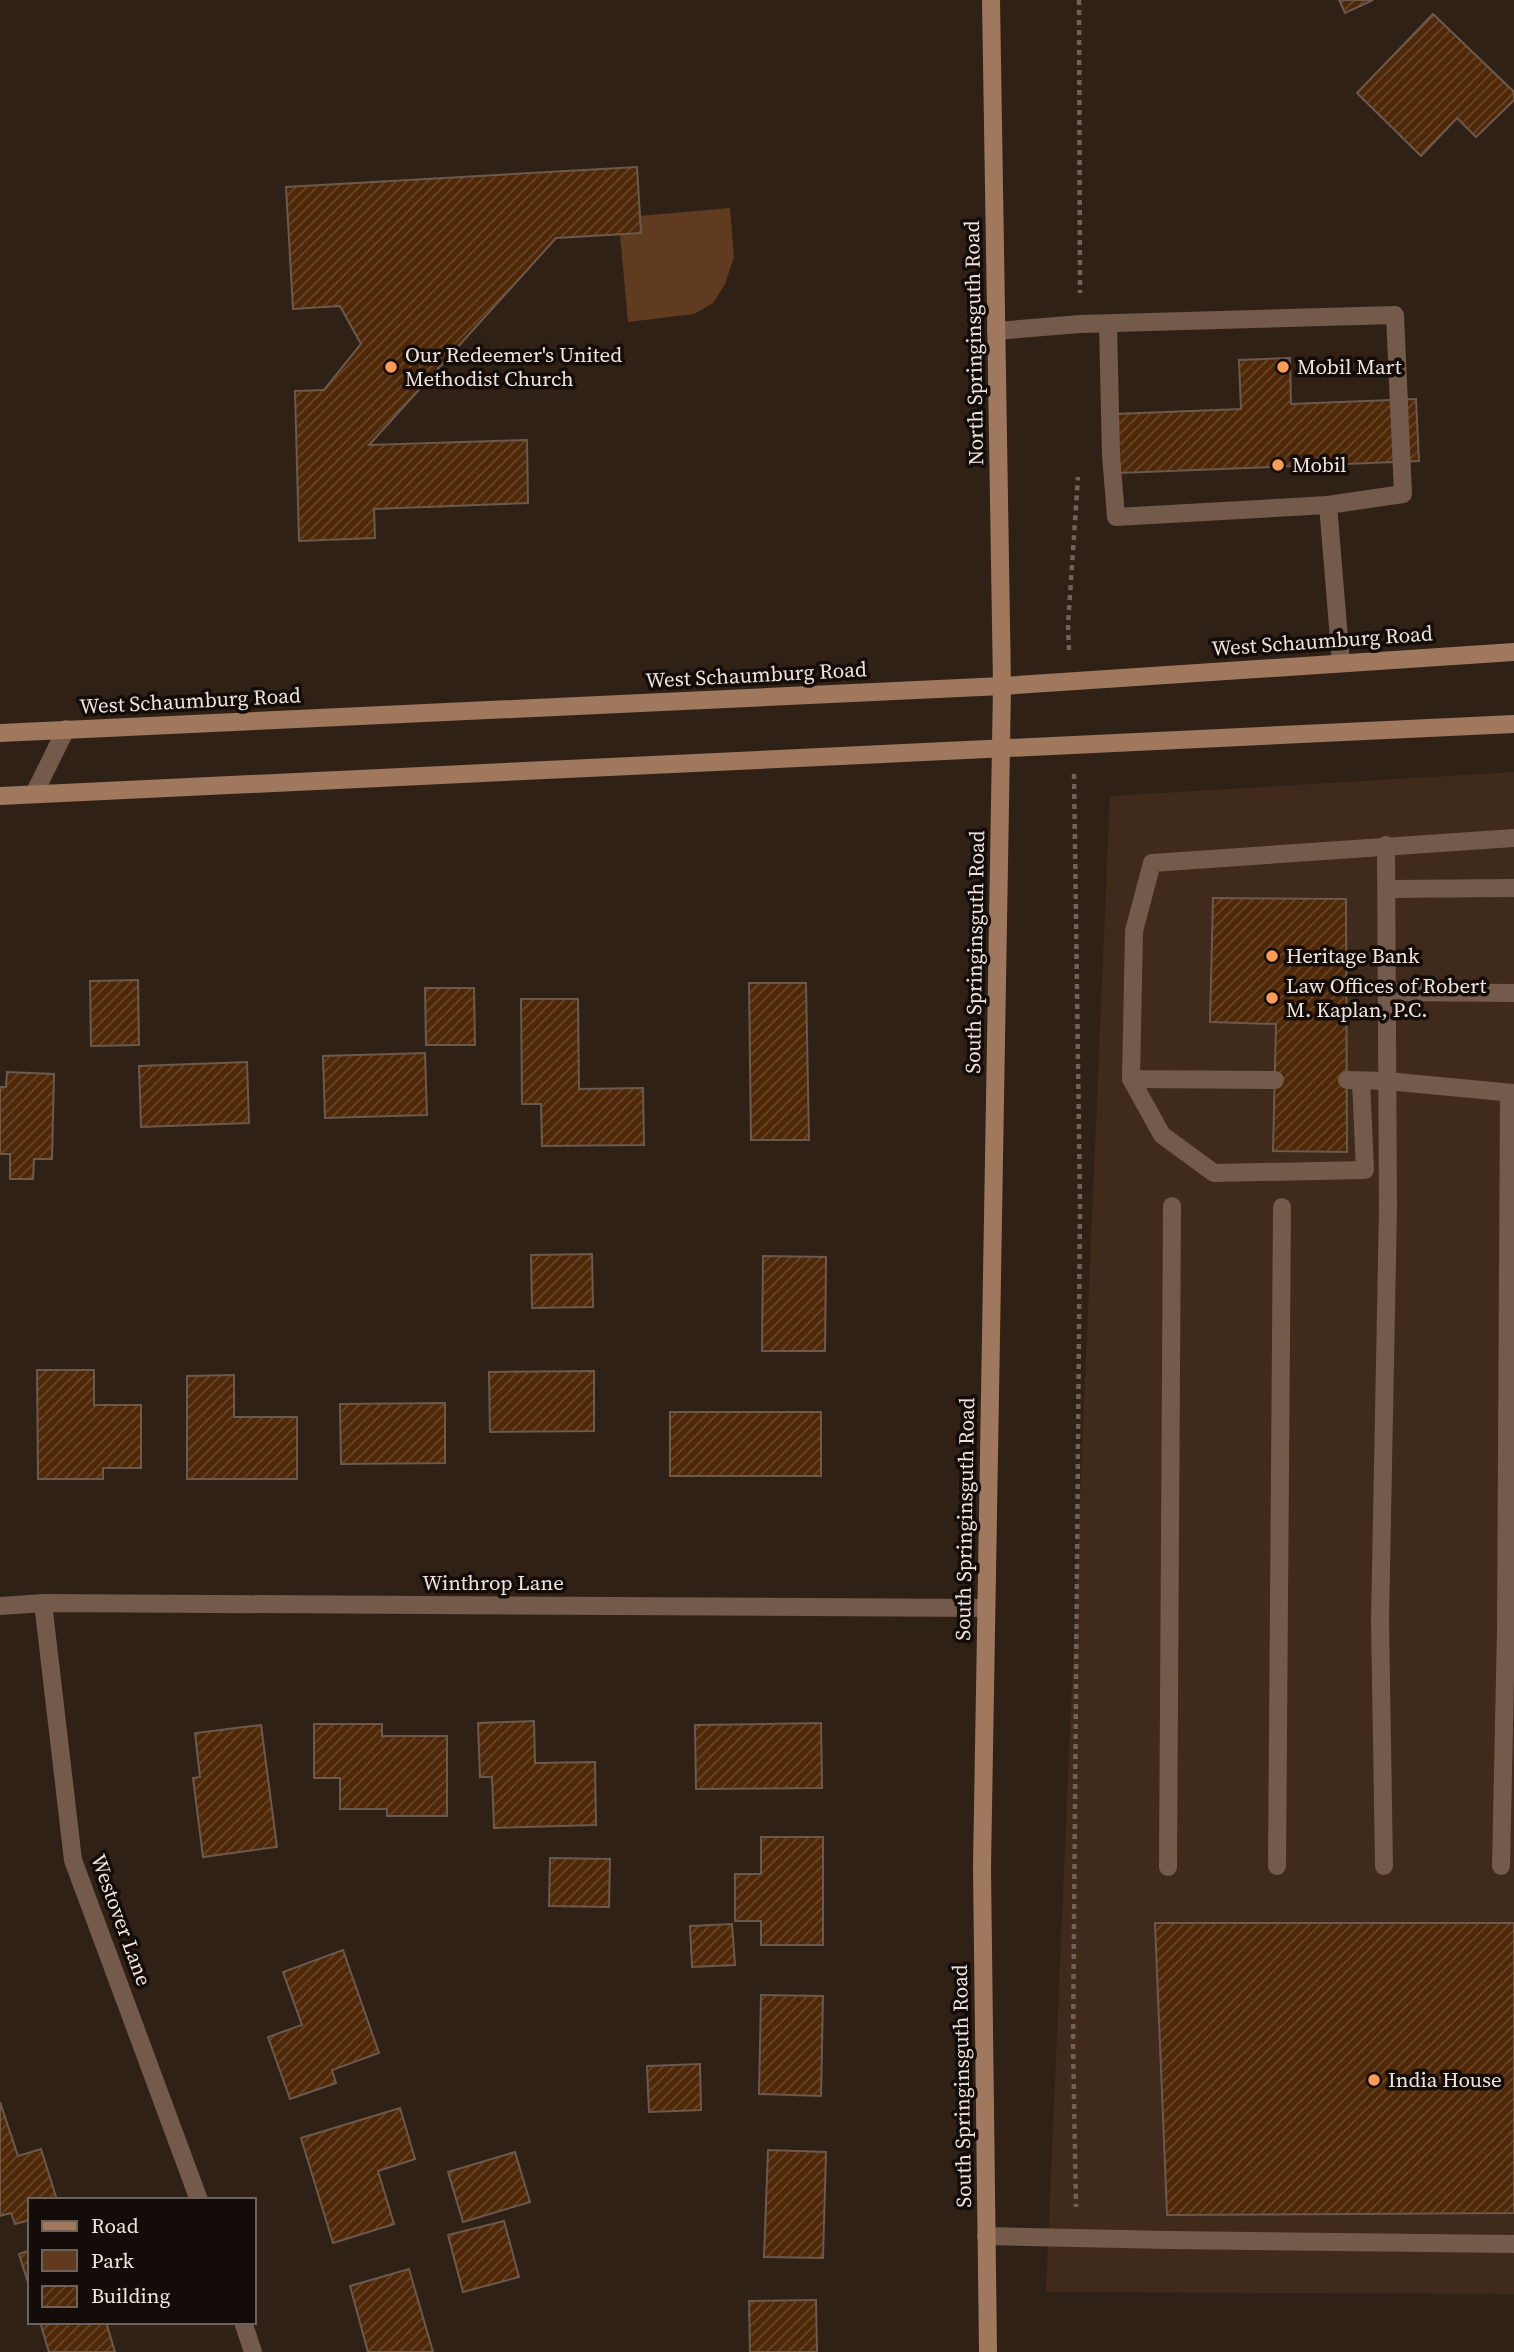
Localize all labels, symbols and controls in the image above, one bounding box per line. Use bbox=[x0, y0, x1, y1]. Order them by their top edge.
street label: North Springinsguth Road bbox=[957, 220, 990, 466]
place label: Our Redeemer's United Methodist Church bbox=[405, 340, 622, 393]
place label: Mobil Mart bbox=[1297, 352, 1402, 381]
marker: Our Redeemer's United Methodist Church bbox=[383, 359, 399, 375]
marker: Mobil Mart bbox=[1275, 359, 1291, 375]
place label: Mobil bbox=[1292, 450, 1346, 479]
marker: Mobil bbox=[1270, 457, 1286, 473]
street label: West Schaumburg Road bbox=[1210, 618, 1434, 663]
street label: West Schaumburg Road bbox=[645, 654, 868, 695]
street label: West Schaumburg Road bbox=[79, 680, 302, 721]
street label: South Springinsguth Road bbox=[958, 830, 991, 1074]
place label: Heritage Bank bbox=[1286, 941, 1420, 970]
marker: Heritage Bank bbox=[1264, 948, 1280, 964]
place label: Law Offices of Robert M. Kaplan, P.C. bbox=[1286, 971, 1486, 1024]
marker: Law Offices of Robert M. Kaplan, P.C. bbox=[1264, 990, 1280, 1006]
street label: South Springinsguth Road bbox=[948, 1397, 981, 1641]
street label: Winthrop Lane bbox=[422, 1568, 564, 1597]
street label: Westover Lane bbox=[84, 1850, 159, 1990]
street label: South Springinsguth Road bbox=[945, 1964, 978, 2208]
place label: India House bbox=[1388, 2065, 1502, 2094]
marker: India House bbox=[1366, 2072, 1382, 2088]
legend bbox=[28, 2198, 256, 2324]
text: Road bbox=[91, 2211, 139, 2240]
text: Park bbox=[91, 2246, 135, 2275]
text: Building bbox=[91, 2281, 170, 2310]

